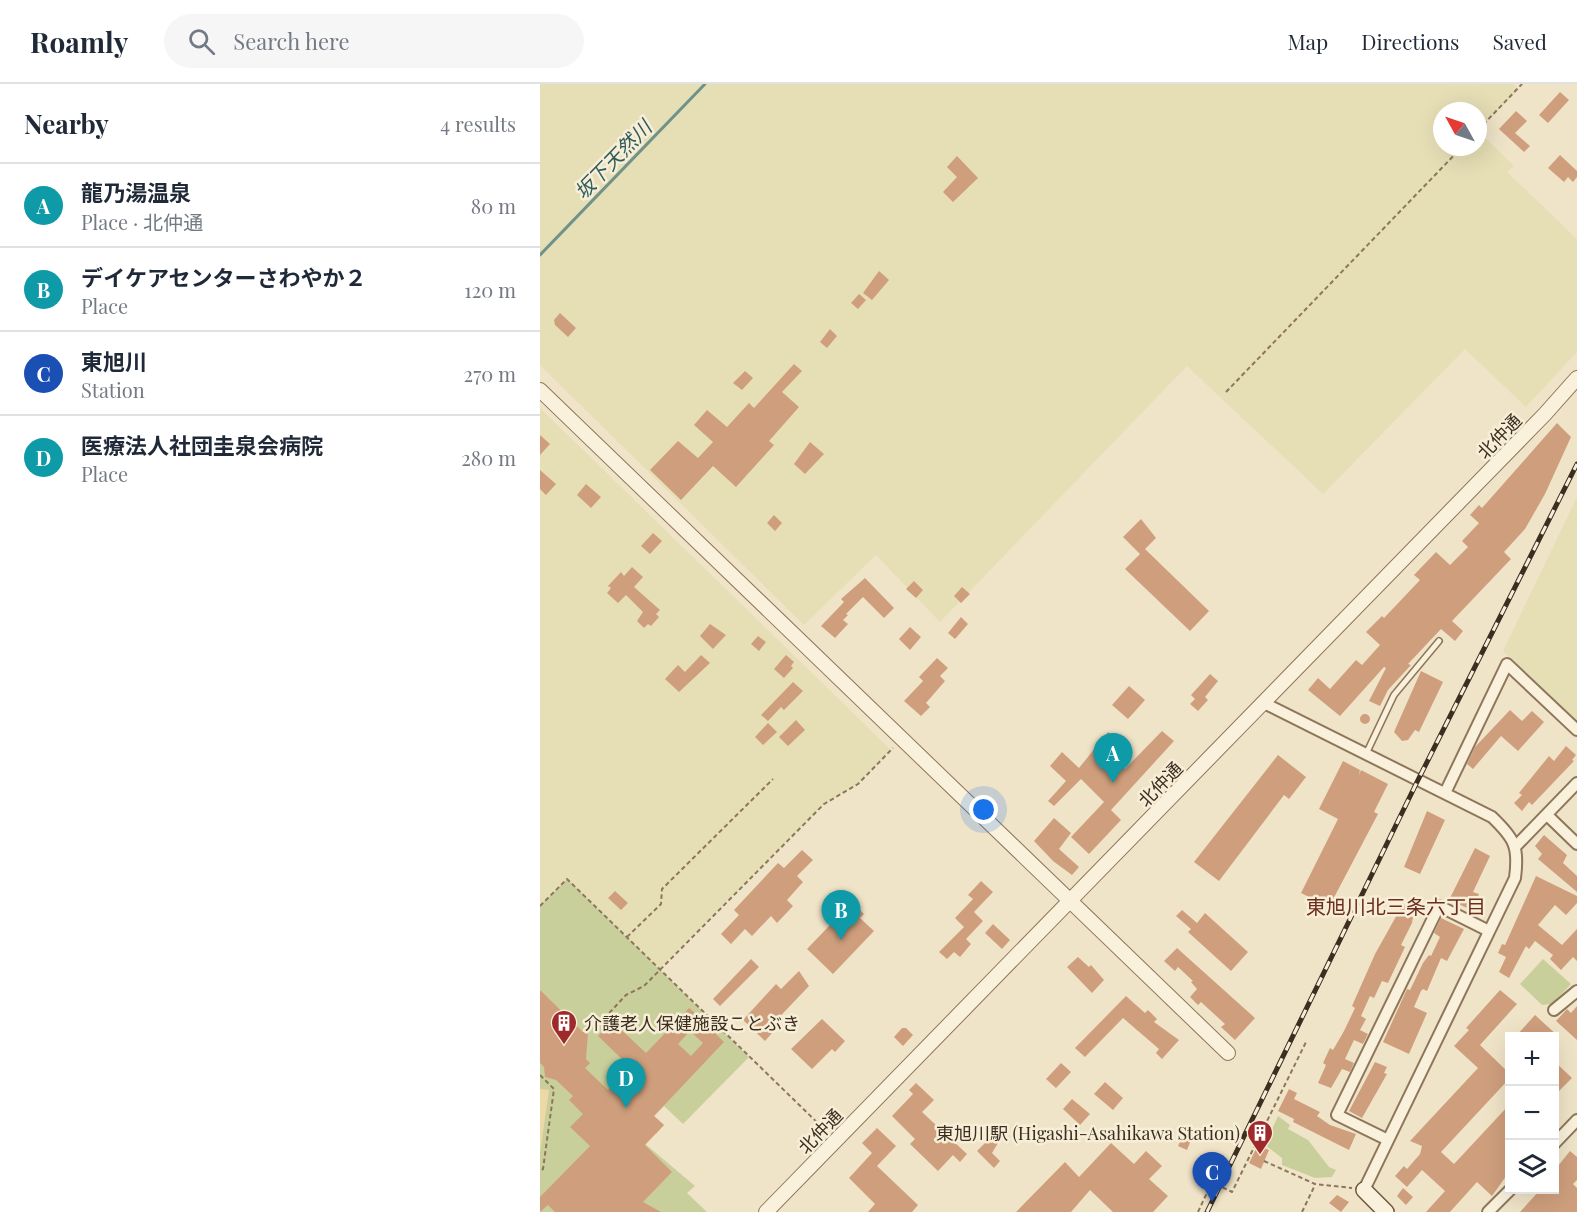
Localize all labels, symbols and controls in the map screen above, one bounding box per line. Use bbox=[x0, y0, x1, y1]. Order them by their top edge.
search box bbox=[164, 14, 584, 68]
text: Roamly bbox=[30, 23, 128, 60]
icon: search bbox=[185, 25, 218, 58]
text: Search here bbox=[233, 26, 350, 56]
text: Map bbox=[1287, 27, 1328, 55]
text: Directions bbox=[1361, 27, 1459, 55]
text: Saved bbox=[1492, 27, 1547, 55]
north arrow bbox=[1433, 102, 1487, 156]
text: Nearby bbox=[24, 106, 109, 141]
text: 4 results bbox=[440, 110, 516, 137]
water label: 坂下天然川 bbox=[568, 112, 658, 204]
text: 龍乃湯温泉 bbox=[81, 177, 191, 207]
text: A bbox=[37, 192, 50, 219]
text: 80 m bbox=[471, 192, 516, 219]
text: Place · 北仲通 bbox=[81, 208, 203, 235]
text: デイケアセンターさわやか２ bbox=[81, 262, 367, 292]
text: B bbox=[37, 276, 50, 303]
text: 120 m bbox=[464, 276, 516, 303]
text: Place bbox=[81, 292, 128, 319]
text: 東旭川 bbox=[81, 346, 147, 376]
text: C bbox=[36, 360, 51, 387]
text: 270 m bbox=[464, 360, 516, 387]
text: Station bbox=[81, 376, 145, 403]
street label: 北仲通 bbox=[1472, 408, 1526, 464]
text: 医療法人社団圭泉会病院 bbox=[81, 430, 323, 460]
text: D bbox=[36, 444, 51, 471]
text: 280 m bbox=[461, 444, 516, 471]
text: Place bbox=[81, 460, 128, 487]
pin: A bbox=[1094, 734, 1132, 783]
street label: 北仲通 bbox=[1133, 756, 1187, 812]
your location bbox=[969, 795, 998, 824]
pin: B bbox=[822, 890, 860, 940]
district label: 東旭川北三条六丁目 bbox=[1306, 892, 1486, 919]
building icon: 介護老人保健施設ことぶき bbox=[549, 1008, 579, 1046]
place label: 介護老人保健施設ことぶき bbox=[584, 1011, 800, 1035]
map controls bbox=[1505, 1032, 1559, 1194]
button: + bbox=[1505, 1032, 1559, 1086]
pin: D bbox=[606, 1058, 646, 1108]
button: − bbox=[1505, 1086, 1559, 1140]
street label: 北仲通 bbox=[793, 1103, 847, 1159]
building icon: 東旭川駅 (Higashi-Asahikawa Station) bbox=[1245, 1118, 1275, 1156]
place label: 東旭川駅 (Higashi-Asahikawa Station) bbox=[936, 1121, 1240, 1145]
button: layers bbox=[1505, 1140, 1559, 1194]
pin: C bbox=[1192, 1152, 1232, 1202]

